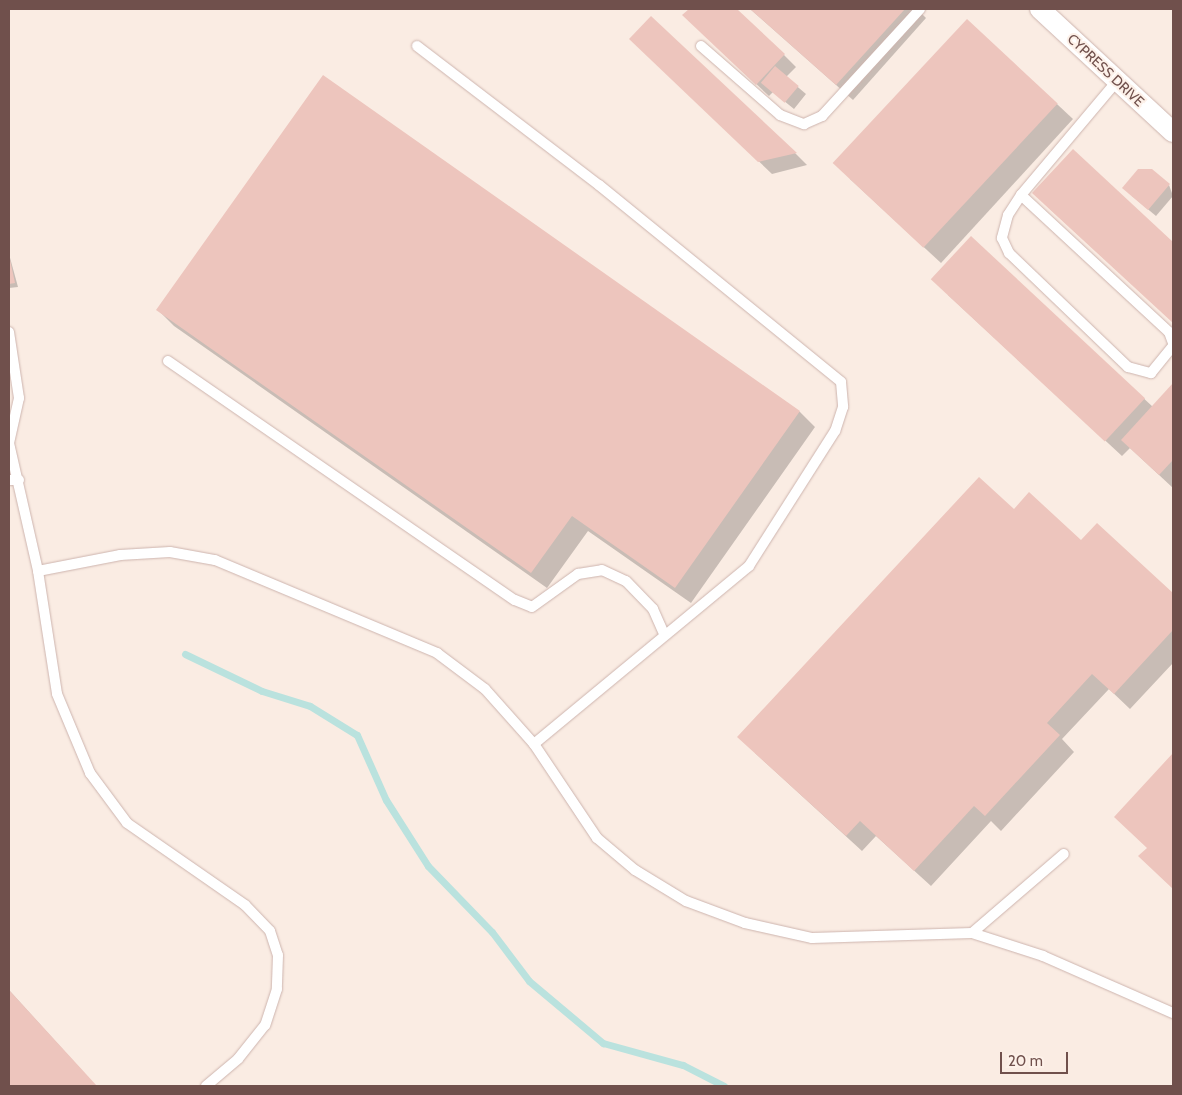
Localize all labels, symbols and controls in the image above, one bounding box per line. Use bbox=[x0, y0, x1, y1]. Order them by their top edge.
street label: CYPRESS DRIVE bbox=[1064, 30, 1148, 110]
scale bar bbox=[1002, 1042, 1070, 1074]
text: 20 m bbox=[1008, 1052, 1043, 1070]

